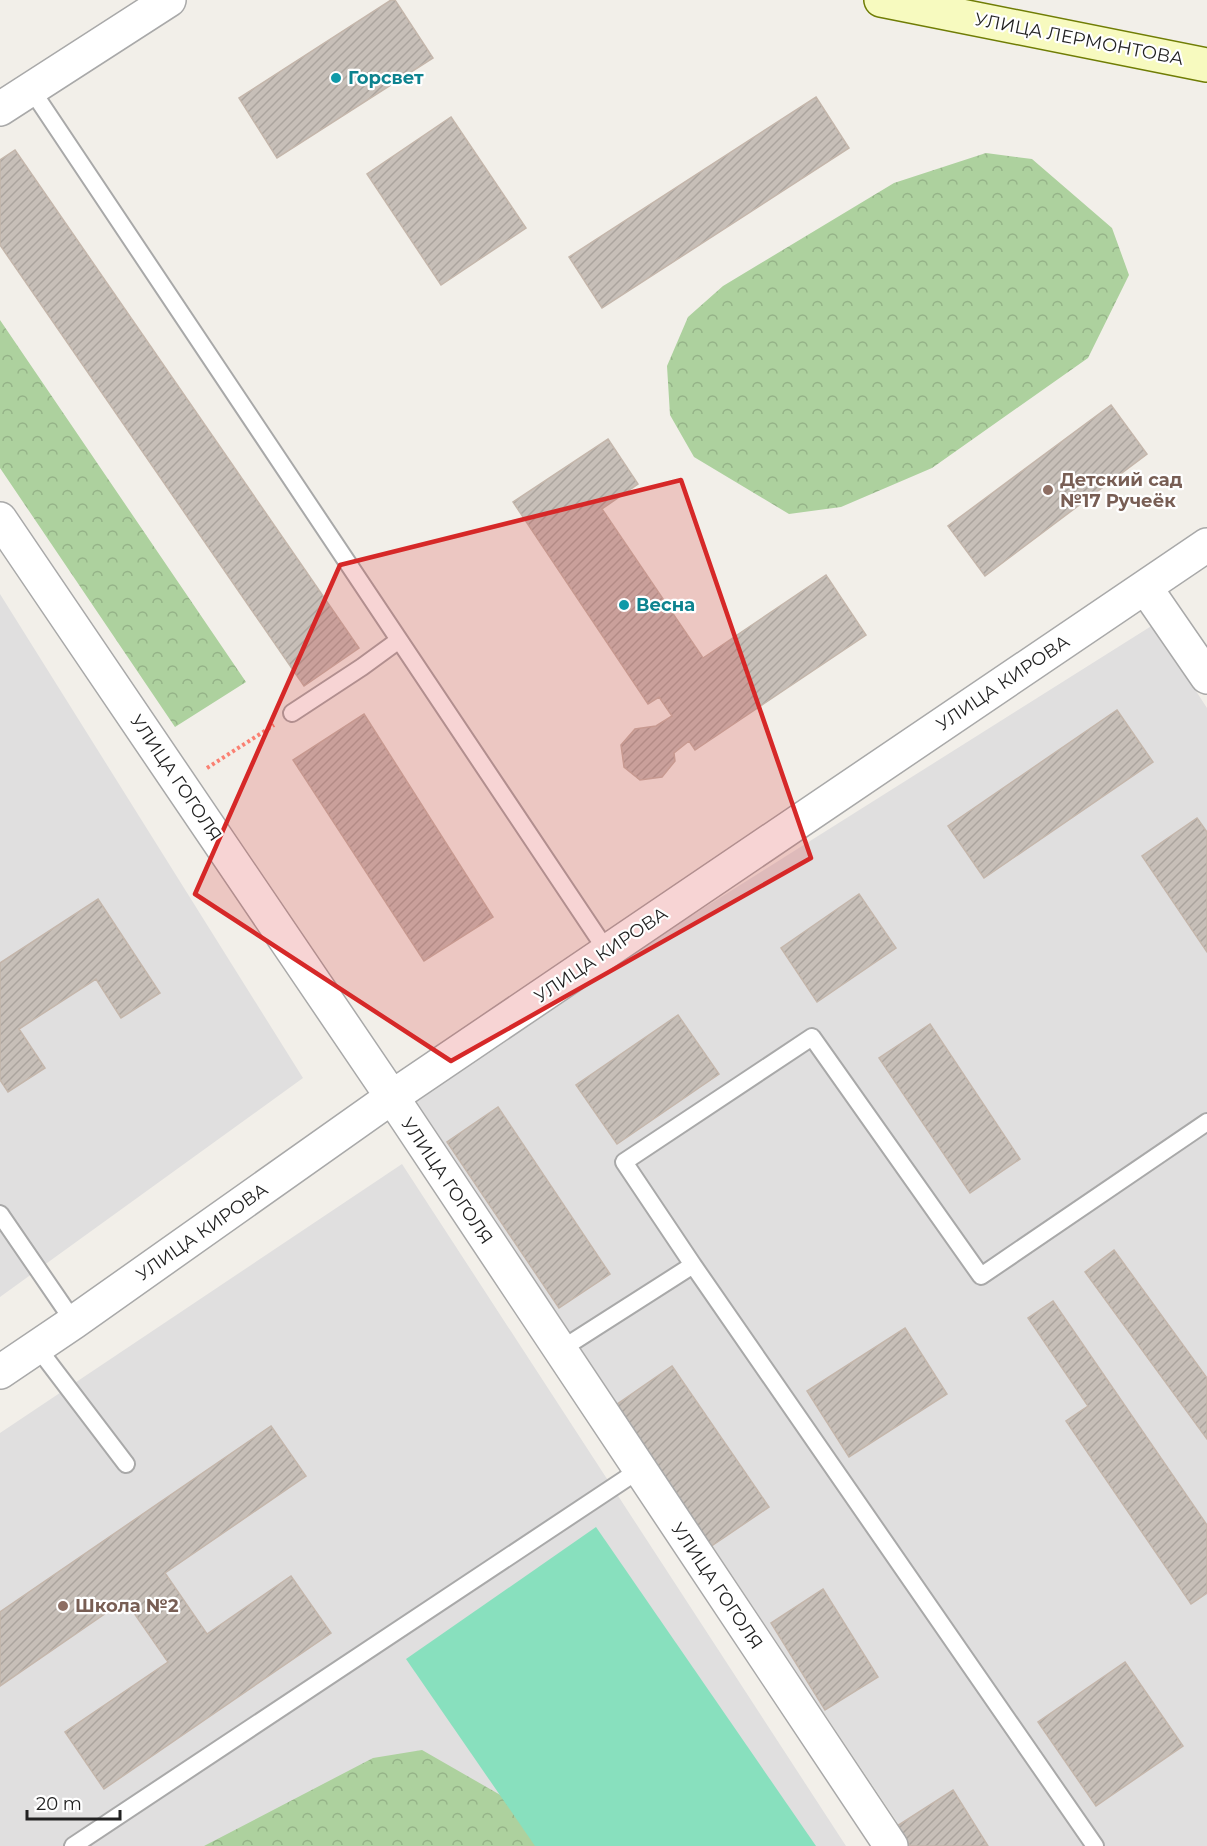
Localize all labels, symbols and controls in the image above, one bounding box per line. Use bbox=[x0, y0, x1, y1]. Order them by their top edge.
street label: УЛИЦА ЛЕРМОНТОВА bbox=[973, 8, 1186, 70]
place label: Горсвет bbox=[348, 67, 424, 89]
marker: Горсвет bbox=[329, 71, 343, 85]
place label: Детский сад №17 Ручеёк bbox=[1060, 469, 1183, 512]
marker: Детский сад №17 Ручеёк bbox=[1041, 483, 1055, 497]
place label: Весна bbox=[636, 594, 695, 616]
marker: Весна bbox=[617, 598, 631, 612]
street label: УЛИЦА КИРОВА bbox=[932, 630, 1074, 736]
street label: УЛИЦА ГОГОЛЯ bbox=[125, 710, 227, 846]
street label: УЛИЦА КИРОВА bbox=[530, 902, 672, 1008]
street label: УЛИЦА ГОГОЛЯ bbox=[396, 1113, 498, 1249]
street label: УЛИЦА КИРОВА bbox=[132, 1178, 273, 1286]
street label: УЛИЦА ГОГОЛЯ bbox=[666, 1518, 768, 1654]
place label: Школа №2 bbox=[75, 1595, 179, 1617]
marker: Школа №2 bbox=[56, 1599, 70, 1613]
scale bar bbox=[27, 1783, 120, 1821]
text: 20 m bbox=[36, 1793, 82, 1815]

